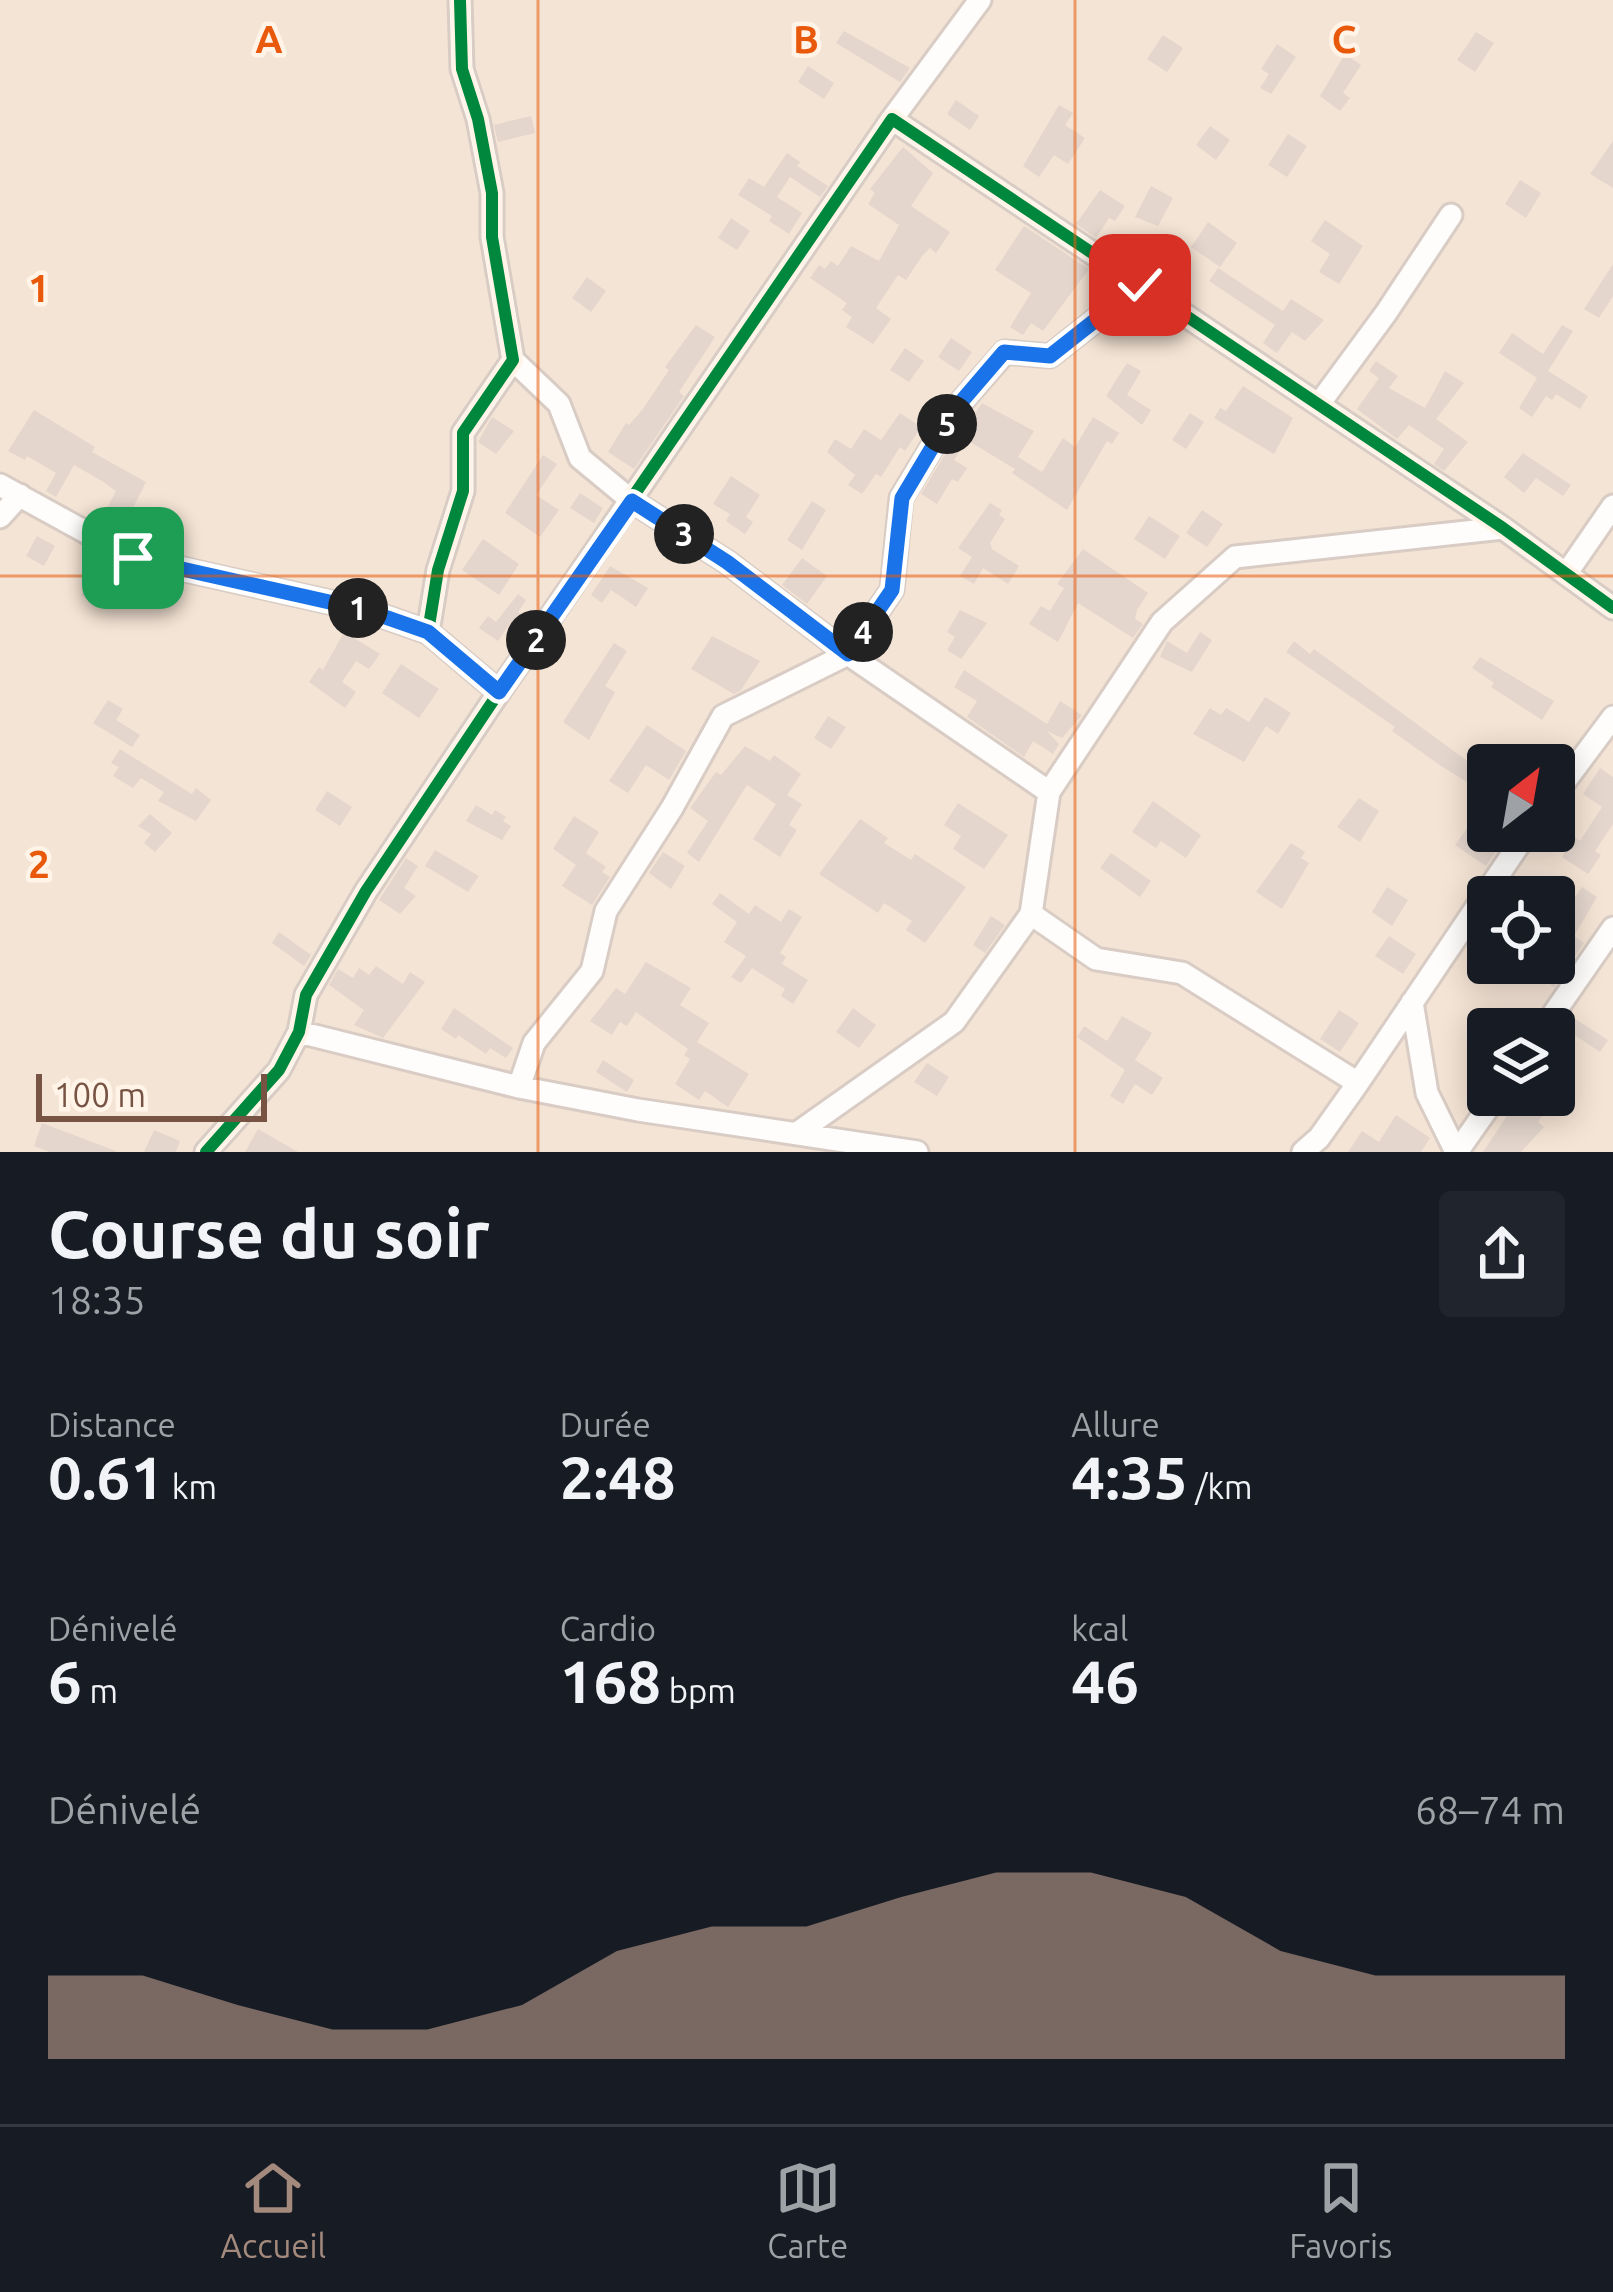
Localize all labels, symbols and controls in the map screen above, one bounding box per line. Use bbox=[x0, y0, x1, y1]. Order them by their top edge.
text: A bbox=[255, 17, 283, 60]
text: B bbox=[793, 17, 819, 60]
text: C bbox=[1332, 17, 1357, 60]
pin bbox=[1089, 234, 1191, 336]
icon: check bbox=[1107, 252, 1173, 318]
text: 1 bbox=[28, 266, 50, 309]
pin: 5 bbox=[917, 394, 977, 454]
text: 5 bbox=[938, 405, 956, 442]
pin: 3 bbox=[654, 504, 714, 564]
pin bbox=[82, 507, 184, 609]
text: 3 bbox=[675, 515, 693, 552]
icon: arrive bbox=[100, 525, 166, 591]
pin: 1 bbox=[328, 578, 388, 638]
text: 1 bbox=[349, 589, 367, 626]
pin: 4 bbox=[833, 602, 893, 662]
pin: 2 bbox=[506, 610, 566, 670]
text: 4 bbox=[854, 613, 872, 650]
text: 2 bbox=[527, 621, 545, 658]
north arrow bbox=[1467, 744, 1575, 852]
map controls bbox=[1467, 744, 1575, 1116]
text: 2 bbox=[28, 842, 50, 885]
button: locate bbox=[1467, 876, 1575, 984]
button: layers bbox=[1467, 1008, 1575, 1116]
scale bar bbox=[36, 1068, 267, 1121]
text: 100 m bbox=[54, 1076, 146, 1113]
button: share bbox=[1439, 1191, 1565, 1317]
text: Course du soir bbox=[48, 1196, 490, 1270]
text: 18:35 bbox=[48, 1278, 146, 1321]
text: Distance bbox=[48, 1406, 176, 1443]
text: Durée bbox=[560, 1406, 651, 1443]
text: Allure bbox=[1071, 1406, 1160, 1443]
text: 0.61 bbox=[48, 1443, 164, 1510]
text: 2:48 bbox=[560, 1443, 676, 1510]
text: 4:35 bbox=[1071, 1443, 1188, 1510]
text: km bbox=[164, 1468, 217, 1505]
text: /km bbox=[1188, 1468, 1253, 1505]
text: Dénivelé bbox=[48, 1610, 177, 1647]
text: Cardio bbox=[560, 1610, 656, 1647]
text: kcal bbox=[1071, 1610, 1128, 1647]
text: 6 bbox=[48, 1647, 82, 1714]
text: 168 bbox=[560, 1647, 661, 1714]
text: 46 bbox=[1071, 1647, 1139, 1714]
text: m bbox=[82, 1672, 118, 1709]
text: bpm bbox=[661, 1672, 736, 1709]
text: Dénivelé bbox=[48, 1788, 201, 1831]
text: 68–74 m bbox=[1415, 1788, 1565, 1831]
tab: Accueil bbox=[221, 2155, 326, 2264]
tab: Carte bbox=[767, 2155, 848, 2264]
tab: Favoris bbox=[1289, 2155, 1392, 2264]

